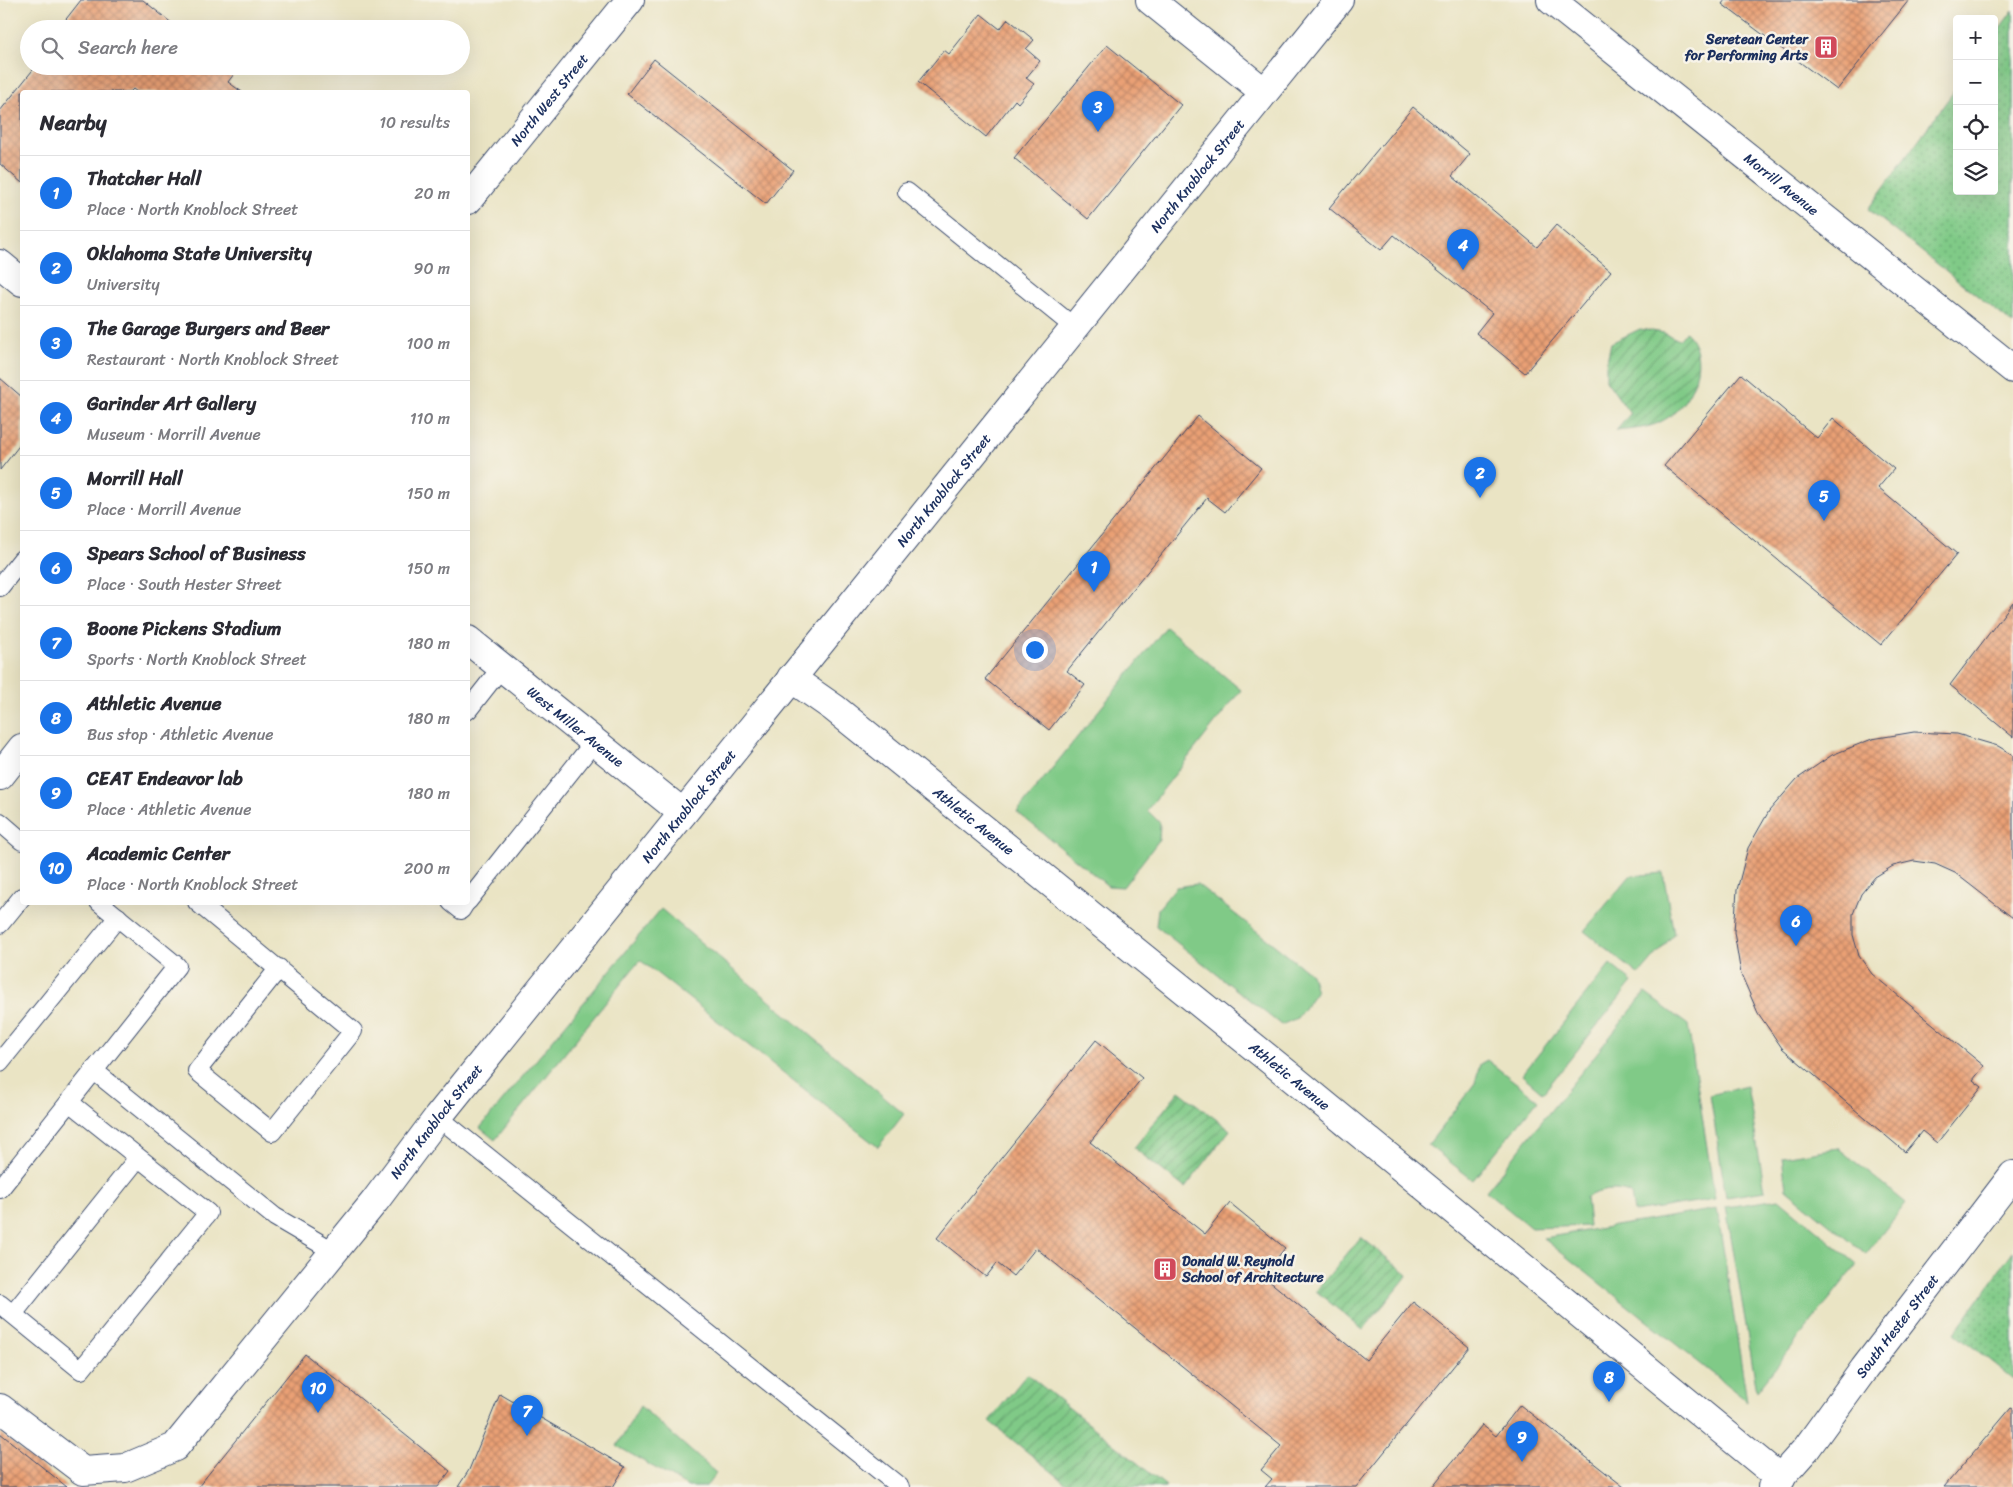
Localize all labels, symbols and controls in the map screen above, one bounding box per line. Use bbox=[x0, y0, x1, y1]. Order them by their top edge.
map controls bbox=[1953, 15, 1998, 195]
button: + bbox=[1953, 15, 1998, 60]
search box bbox=[20, 20, 470, 75]
place label: Seretean Center for Performing Arts bbox=[1685, 27, 1809, 68]
text: Search here bbox=[78, 31, 178, 64]
icon: search bbox=[38, 34, 66, 62]
building icon: Seretean Center for Performing Arts bbox=[1813, 34, 1839, 60]
street label: North West Street bbox=[504, 48, 595, 152]
button: − bbox=[1953, 60, 1998, 105]
pin: 3 bbox=[1082, 91, 1114, 132]
text: Nearby bbox=[40, 104, 106, 142]
button: locate bbox=[1953, 105, 1998, 150]
text: 10 results bbox=[379, 108, 450, 137]
street label: North Knoblock Street bbox=[1144, 114, 1251, 238]
street label: Morrill Avenue bbox=[1738, 147, 1824, 222]
button: layers bbox=[1953, 150, 1998, 195]
text: Thatcher Hall bbox=[87, 162, 201, 195]
text: 1 bbox=[53, 179, 59, 208]
text: 20 m bbox=[414, 179, 450, 208]
text: Place · North Knoblock Street bbox=[87, 195, 298, 224]
pin: 4 bbox=[1447, 229, 1479, 270]
text: Oklahoma State University bbox=[87, 237, 312, 270]
text: 2 bbox=[51, 254, 61, 283]
text: 90 m bbox=[414, 254, 450, 283]
text: University bbox=[87, 270, 160, 299]
text: The Garage Burgers and Beer bbox=[87, 312, 329, 345]
text: 3 bbox=[52, 329, 60, 358]
text: 100 m bbox=[406, 329, 450, 358]
text: Restaurant · North Knoblock Street bbox=[87, 345, 339, 374]
text: Garinder Art Gallery bbox=[87, 387, 256, 420]
text: 4 bbox=[51, 404, 61, 433]
text: 110 m bbox=[410, 404, 450, 433]
text: Museum · Morrill Avenue bbox=[87, 420, 261, 449]
street label: North Knoblock Street bbox=[890, 428, 998, 553]
pin: 2 bbox=[1464, 457, 1496, 498]
text: Morrill Hall bbox=[87, 462, 183, 495]
text: 5 bbox=[51, 479, 61, 508]
text: 150 m bbox=[407, 479, 450, 508]
pin: 5 bbox=[1808, 480, 1840, 521]
text: Place · Morrill Avenue bbox=[87, 495, 241, 524]
text: Spears School of Business bbox=[87, 537, 306, 570]
pin: 1 bbox=[1078, 551, 1110, 592]
text: 6 bbox=[51, 554, 61, 583]
text: 150 m bbox=[407, 554, 450, 583]
text: Place · South Hester Street bbox=[87, 570, 282, 599]
text: Boone Pickens Stadium bbox=[87, 612, 281, 645]
text: 7 bbox=[51, 629, 61, 658]
text: 180 m bbox=[407, 629, 450, 658]
your location bbox=[1022, 637, 1048, 663]
text: Sports · North Knoblock Street bbox=[87, 645, 307, 674]
street label: West Miller Avenue bbox=[521, 680, 630, 774]
text: Athletic Avenue bbox=[87, 687, 222, 720]
text: 8 bbox=[51, 704, 61, 733]
text: 180 m bbox=[407, 704, 450, 733]
text: Bus stop · Athletic Avenue bbox=[87, 720, 273, 749]
street label: North Knoblock Street bbox=[635, 744, 743, 869]
text: CEAT Endeavor lab bbox=[87, 762, 243, 795]
text: 9 bbox=[51, 779, 61, 808]
text: 180 m bbox=[407, 779, 450, 808]
street label: Athletic Avenue bbox=[926, 780, 1020, 862]
text: Place · Athletic Avenue bbox=[87, 795, 251, 824]
text: Academic Center bbox=[87, 837, 230, 870]
text: 10 bbox=[48, 854, 64, 883]
text: 200 m bbox=[404, 854, 450, 883]
text: Place · North Knoblock Street bbox=[87, 870, 298, 899]
pin: 6 bbox=[1780, 905, 1812, 946]
street label: Athletic Avenue bbox=[1242, 1035, 1336, 1117]
street label: North Knoblock Street bbox=[384, 1058, 489, 1185]
place label: Donald W. Reynold School of Architecture bbox=[1181, 1249, 1325, 1290]
building icon: Donald W. Reynold School of Architecture bbox=[1152, 1256, 1178, 1282]
street label: South Hester Street bbox=[1849, 1269, 1946, 1384]
pin: 8 bbox=[1593, 1361, 1625, 1402]
pin: 10 bbox=[302, 1372, 334, 1413]
pin: 7 bbox=[511, 1395, 543, 1436]
pin: 9 bbox=[1506, 1421, 1538, 1462]

